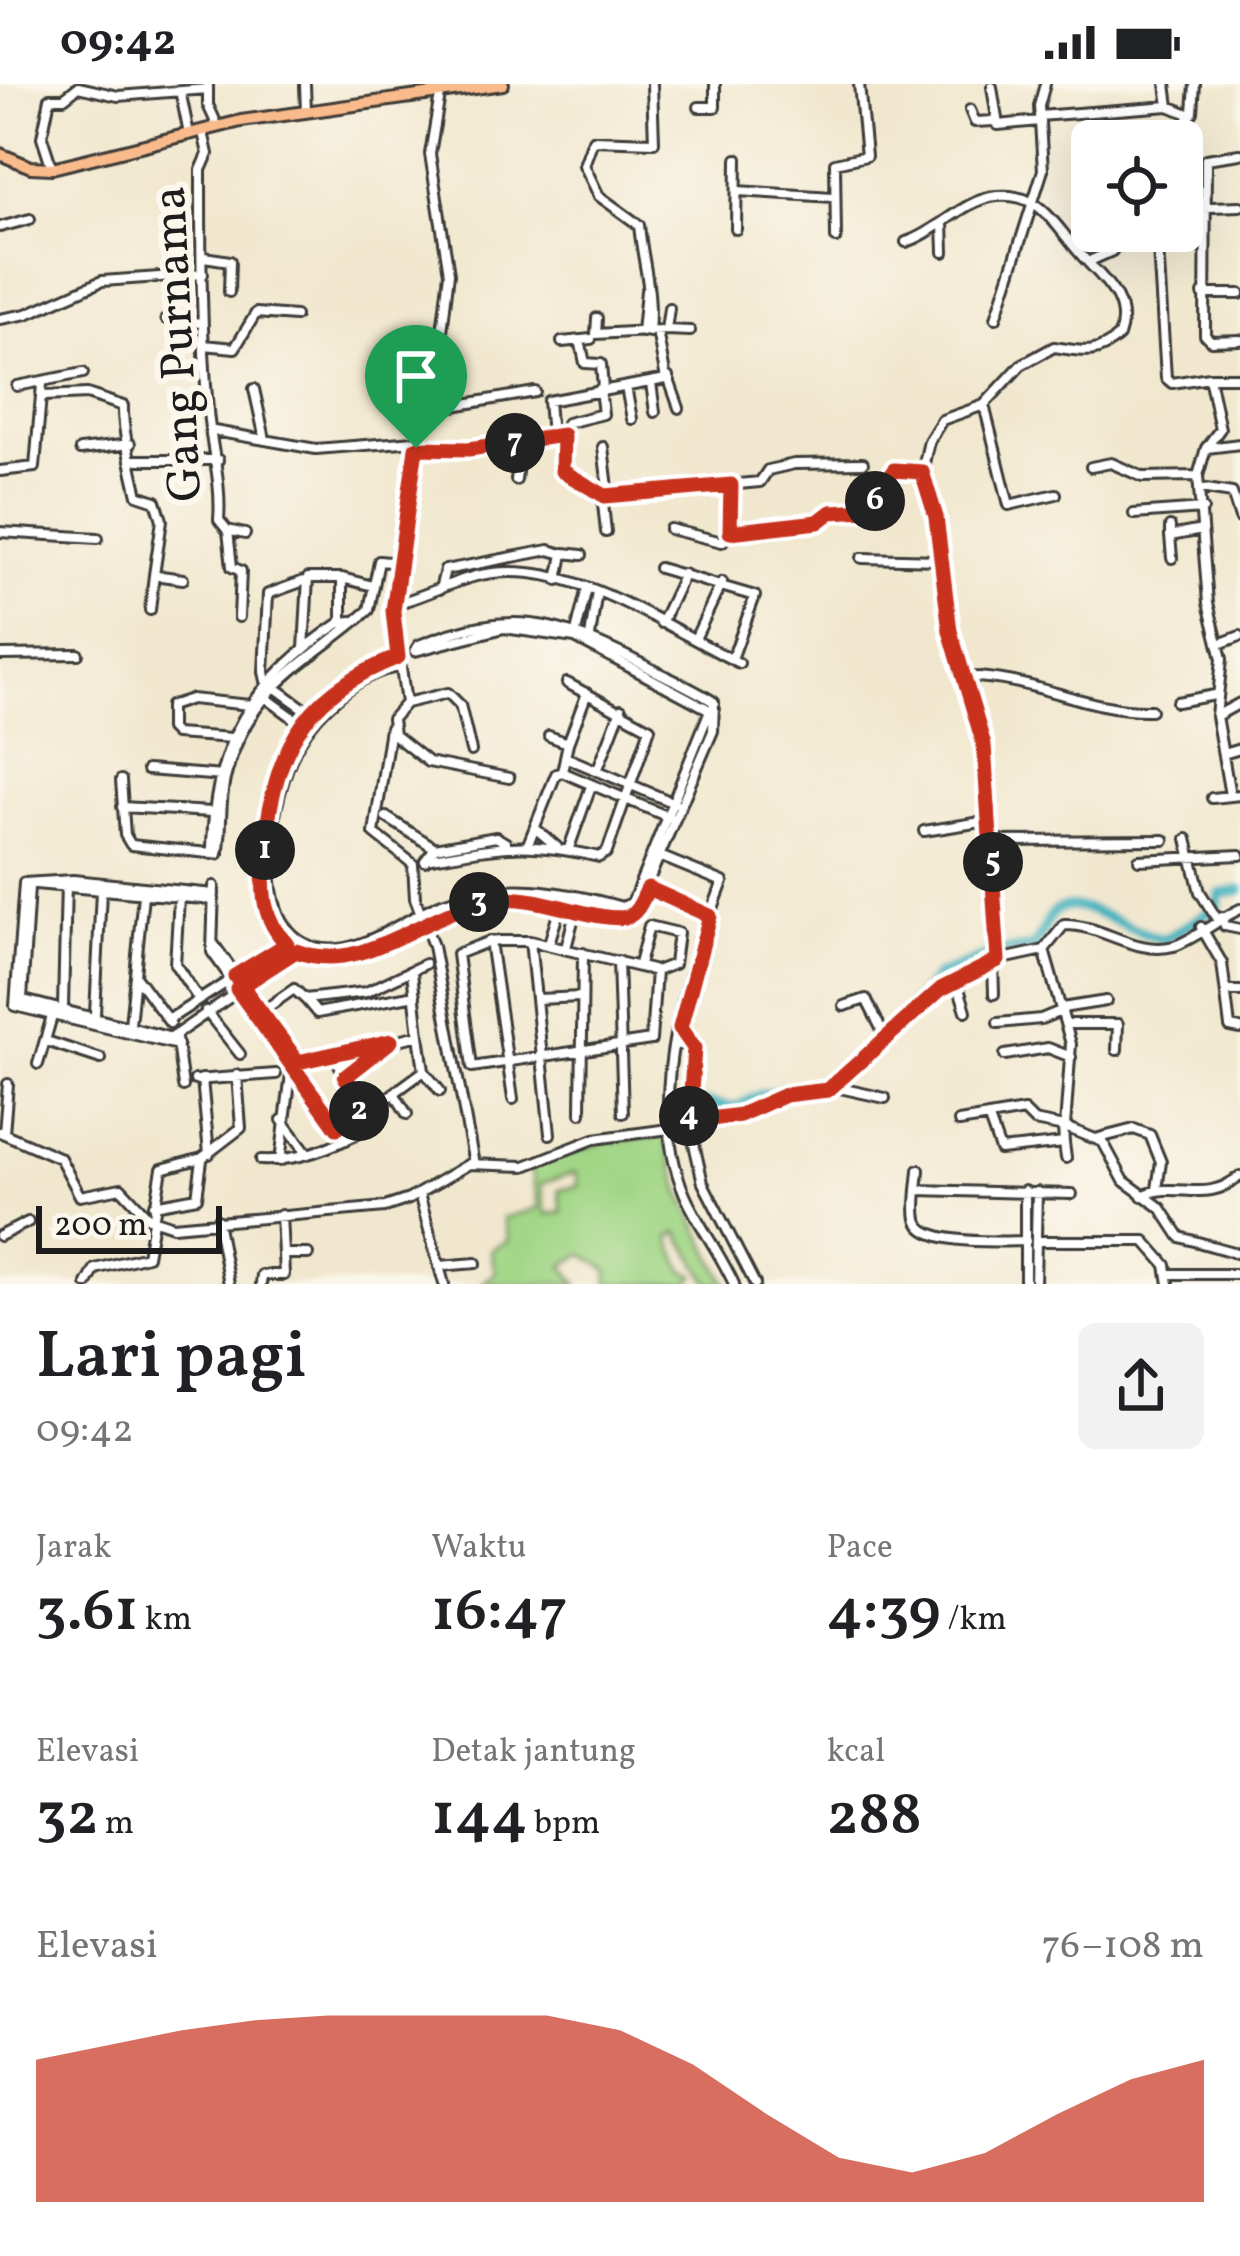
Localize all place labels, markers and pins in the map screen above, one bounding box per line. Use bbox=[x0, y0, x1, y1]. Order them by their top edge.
pin bbox=[365, 325, 467, 448]
pin: 7 bbox=[485, 413, 545, 473]
pin: 6 bbox=[845, 471, 905, 531]
pin: 1 bbox=[235, 820, 295, 880]
pin: 5 bbox=[963, 832, 1023, 892]
pin: 3 bbox=[449, 872, 509, 932]
pin: 2 bbox=[329, 1081, 389, 1141]
pin: 4 bbox=[659, 1086, 719, 1146]

